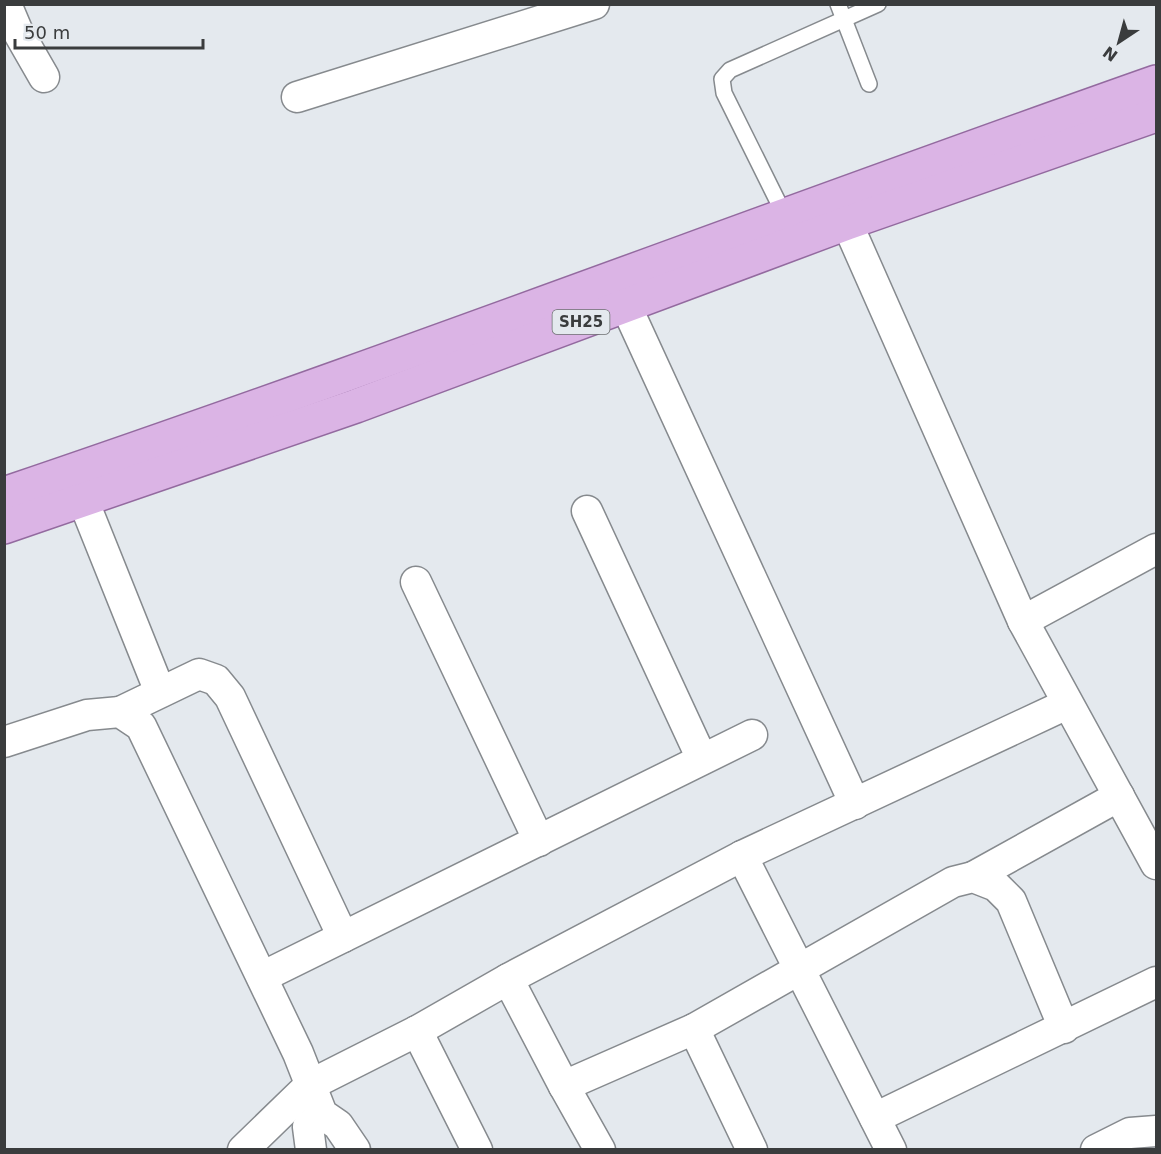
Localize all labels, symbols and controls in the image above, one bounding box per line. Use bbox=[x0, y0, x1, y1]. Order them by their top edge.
scale bar bbox=[15, 12, 202, 50]
north arrow bbox=[1089, 12, 1149, 72]
text: 50 m bbox=[24, 22, 70, 43]
text: N bbox=[1099, 42, 1121, 65]
road number: SH25 bbox=[552, 310, 610, 334]

